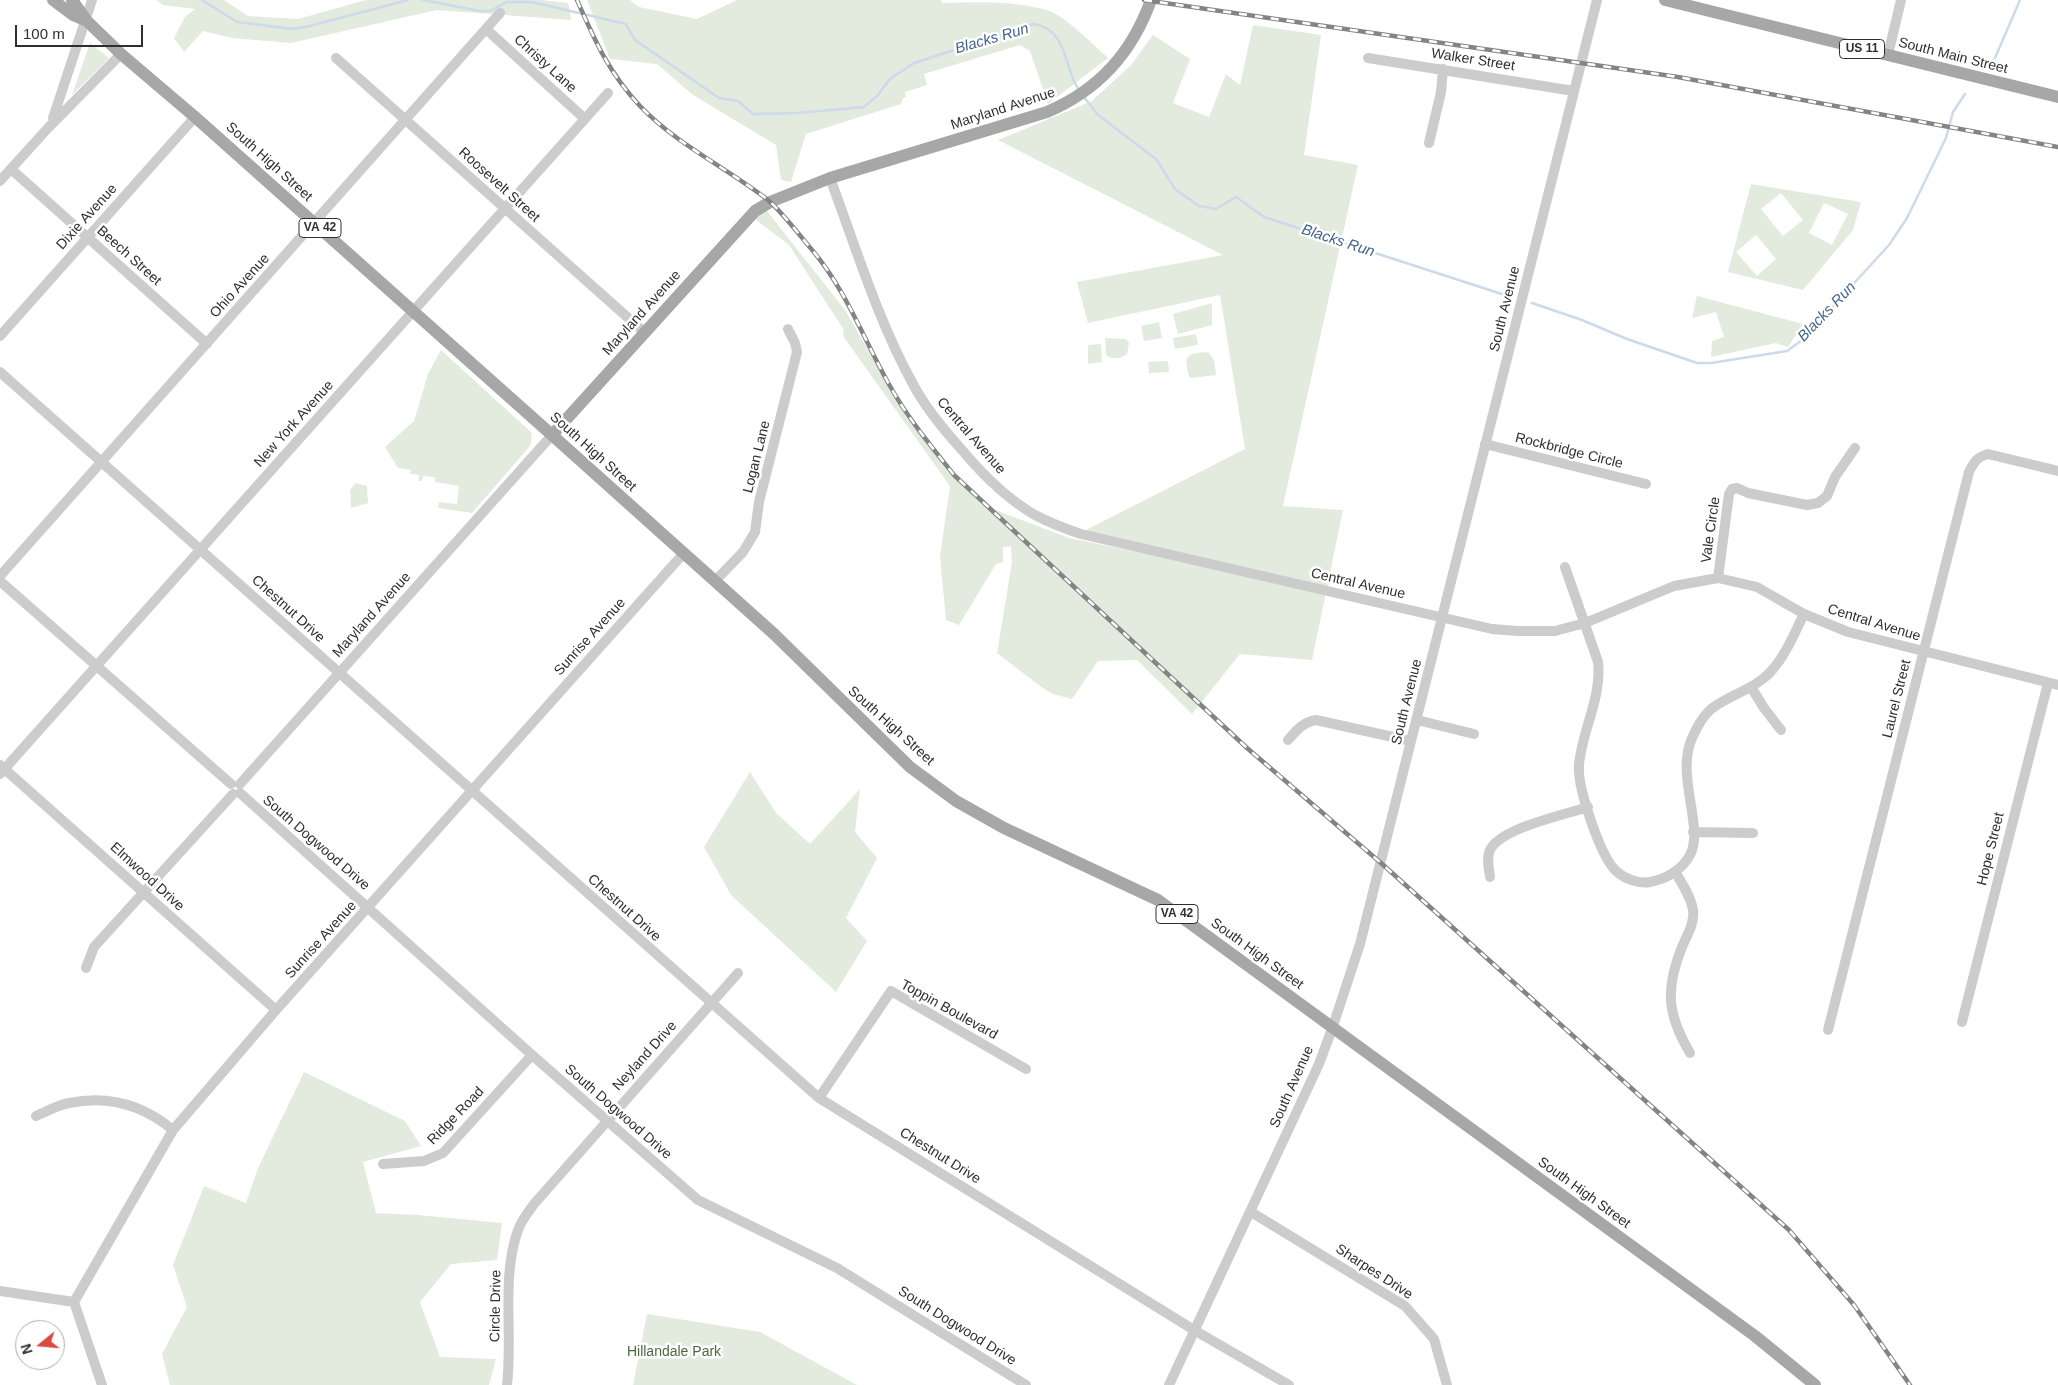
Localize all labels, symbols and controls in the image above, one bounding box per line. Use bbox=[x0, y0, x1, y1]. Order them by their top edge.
scale bar bbox=[18, 15, 145, 47]
water label: Blacks Run bbox=[953, 20, 1031, 58]
text: 100 m bbox=[23, 25, 65, 42]
street label: Christy Lane bbox=[510, 31, 580, 97]
street label: South Main Street bbox=[1897, 34, 2009, 78]
road number: US 11 bbox=[1840, 40, 1884, 59]
street label: Walker Street bbox=[1430, 45, 1516, 75]
street label: Maryland Avenue bbox=[949, 84, 1057, 134]
street label: South High Street bbox=[222, 119, 316, 205]
street label: Roosevelt Street bbox=[455, 144, 543, 226]
street label: Dixie Avenue bbox=[53, 181, 121, 253]
road number: VA 42 bbox=[299, 218, 341, 238]
water label: Blacks Run bbox=[1299, 221, 1377, 261]
street label: Beech Street bbox=[93, 223, 165, 289]
street label: Ohio Avenue bbox=[207, 250, 273, 322]
street label: South Avenue bbox=[1486, 264, 1524, 354]
street label: Maryland Avenue bbox=[599, 267, 685, 359]
water label: Blacks Run bbox=[1794, 278, 1860, 346]
street label: New York Avenue bbox=[251, 377, 337, 471]
street label: Central Avenue bbox=[933, 394, 1009, 478]
street label: South High Street bbox=[546, 409, 640, 495]
street label: Logan Lane bbox=[740, 419, 774, 495]
street label: Rockbridge Circle bbox=[1513, 429, 1625, 473]
street label: Vale Circle bbox=[1698, 496, 1724, 564]
street label: Central Avenue bbox=[1309, 565, 1407, 603]
street label: Maryland Avenue bbox=[329, 569, 415, 661]
street label: Chestnut Drive bbox=[248, 572, 328, 646]
street label: Sunrise Avenue bbox=[551, 595, 629, 679]
street label: Central Avenue bbox=[1826, 601, 1922, 645]
street label: South Avenue bbox=[1388, 657, 1426, 747]
street label: Laurel Street bbox=[1879, 658, 1915, 740]
street label: South High Street bbox=[844, 683, 938, 769]
street label: South Dogwood Drive bbox=[259, 792, 373, 894]
street label: Hope Street bbox=[1974, 811, 2008, 887]
street label: Elmwood Drive bbox=[106, 839, 188, 915]
street label: Chestnut Drive bbox=[584, 871, 664, 945]
street label: Sunrise Avenue bbox=[282, 898, 360, 982]
road number: VA 42 bbox=[1156, 904, 1198, 924]
street label: South High Street bbox=[1207, 915, 1307, 993]
street label: Toppin Boulevard bbox=[898, 976, 1000, 1044]
street label: Neyland Drive bbox=[609, 1018, 681, 1094]
street label: South Avenue bbox=[1266, 1044, 1318, 1130]
street label: South Dogwood Drive bbox=[561, 1061, 675, 1163]
street label: Ridge Road bbox=[424, 1084, 488, 1148]
street label: Chestnut Drive bbox=[896, 1124, 984, 1188]
street label: South High Street bbox=[1534, 1154, 1634, 1232]
street label: Sharpes Drive bbox=[1332, 1241, 1416, 1303]
street label: Circle Drive bbox=[487, 1270, 505, 1342]
street label: South Dogwood Drive bbox=[895, 1283, 1019, 1369]
north arrow bbox=[15, 1320, 65, 1370]
text: N bbox=[17, 1342, 36, 1356]
park label: Hillandale Park bbox=[627, 1344, 721, 1360]

